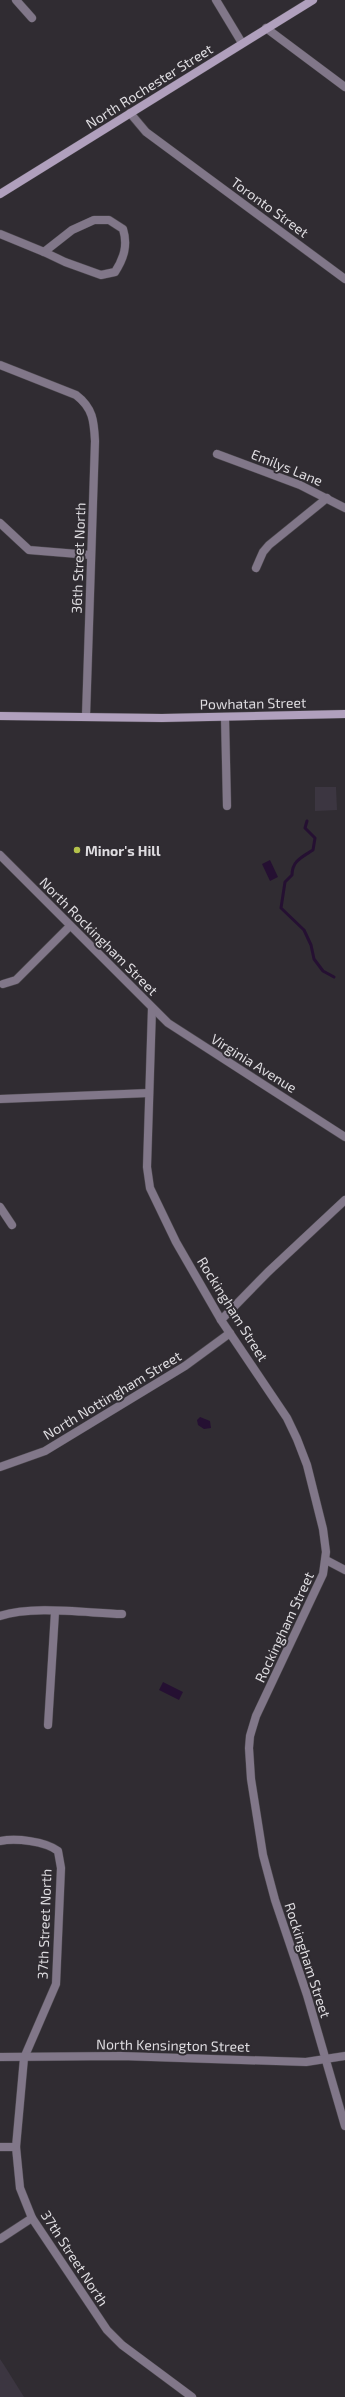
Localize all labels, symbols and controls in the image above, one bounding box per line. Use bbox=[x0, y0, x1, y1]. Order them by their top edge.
street label: North Rochester Street bbox=[82, 40, 216, 132]
street label: Toronto Street bbox=[228, 173, 312, 241]
street label: Emilys Lane bbox=[249, 445, 325, 489]
street label: 36th Street North bbox=[68, 502, 88, 614]
street label: Powhatan Street bbox=[200, 694, 306, 712]
place label: Minor's Hill bbox=[85, 842, 161, 859]
marker: Minor's Hill bbox=[72, 845, 82, 855]
street label: North Rockingham Street bbox=[36, 873, 162, 999]
street label: Virginia Avenue bbox=[208, 1030, 300, 1096]
street label: Rockingham Street bbox=[194, 1254, 272, 1364]
street label: North Nottingham Street bbox=[40, 1347, 184, 1443]
street label: Rockingham Street bbox=[251, 1569, 317, 1685]
street label: 37th Street North bbox=[34, 1868, 54, 1980]
street label: Rockingham Street bbox=[281, 1900, 335, 2020]
street label: North Kensington Street bbox=[96, 2035, 250, 2055]
street label: 37th Street North bbox=[38, 2207, 112, 2309]

